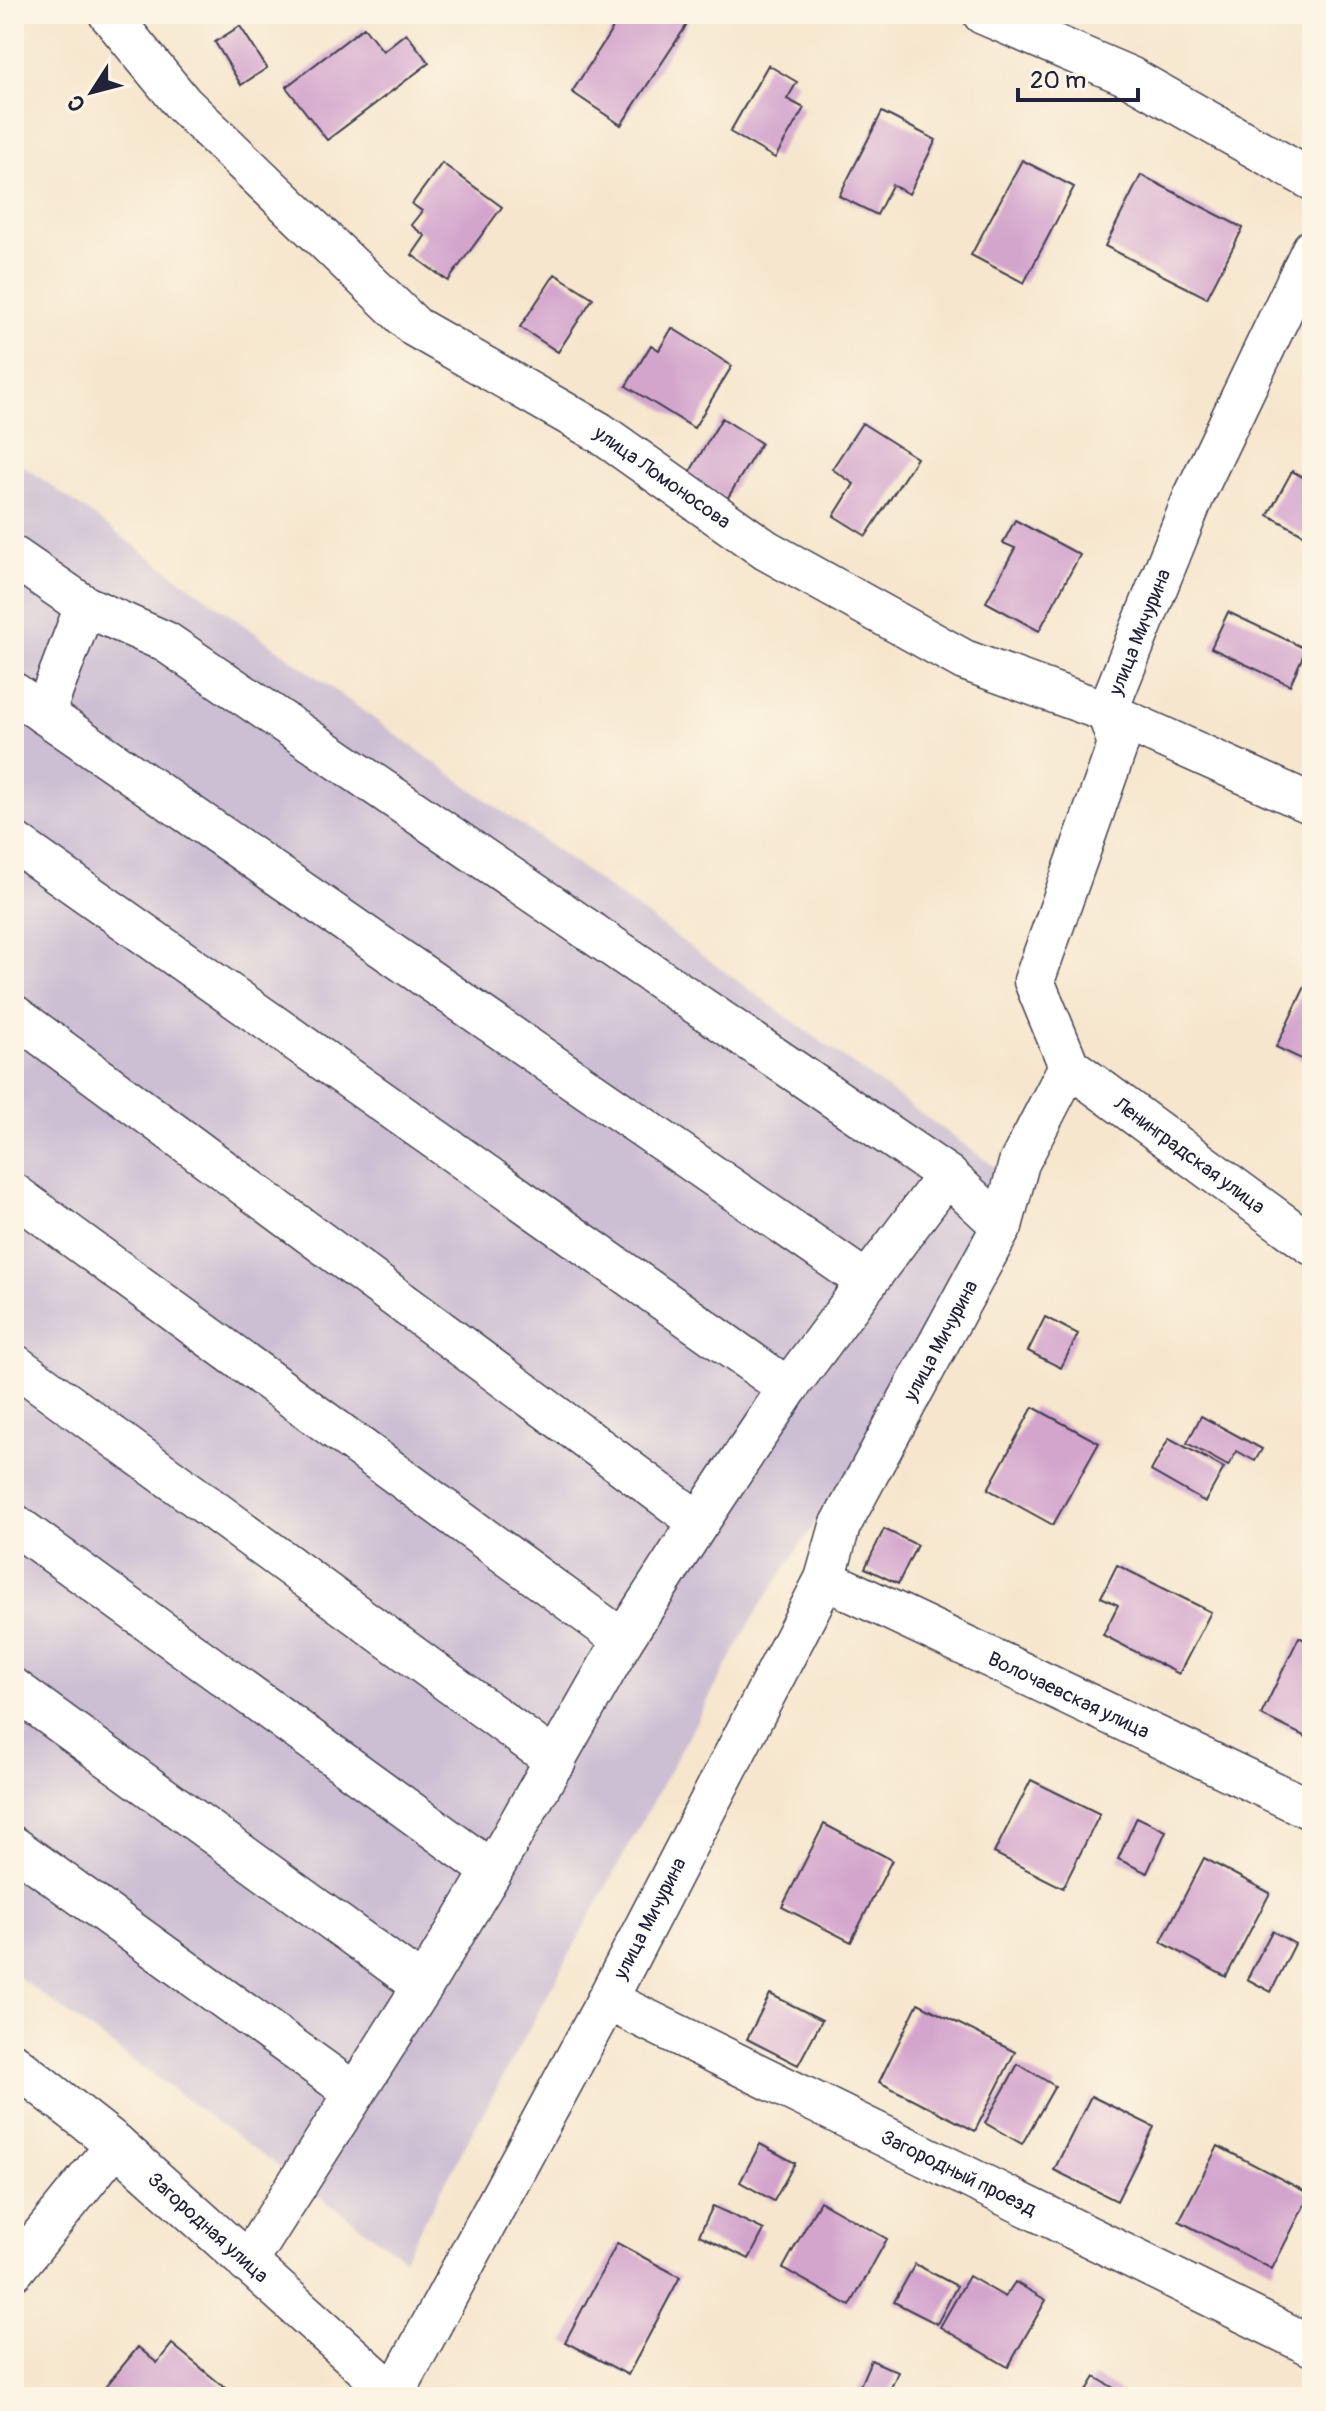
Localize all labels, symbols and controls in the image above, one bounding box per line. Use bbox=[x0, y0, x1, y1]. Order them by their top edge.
north arrow bbox=[52, 52, 132, 132]
scale bar bbox=[1018, 52, 1138, 102]
text: 20 m bbox=[1030, 66, 1086, 95]
text: С bbox=[61, 89, 92, 117]
street label: улица Ломоносова bbox=[588, 420, 736, 534]
street label: улица Мичурина bbox=[1103, 565, 1176, 700]
street label: Ленинградская улица bbox=[1108, 1091, 1270, 1219]
street label: улица Мичурина bbox=[897, 1276, 983, 1406]
street label: Волочаевская улица bbox=[984, 1646, 1154, 1744]
street label: улица Мичурина bbox=[607, 1853, 692, 1984]
street label: Загородный проезд bbox=[877, 2125, 1040, 2222]
street label: Загородная улица bbox=[143, 2167, 274, 2288]

